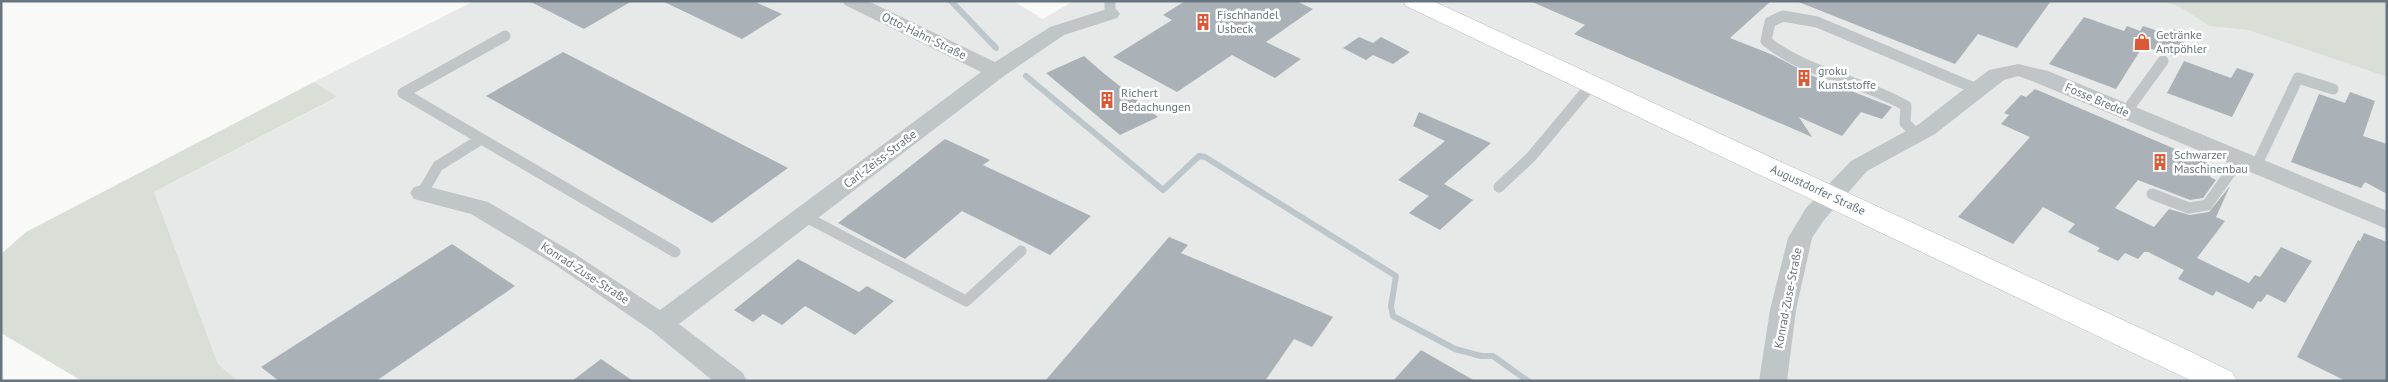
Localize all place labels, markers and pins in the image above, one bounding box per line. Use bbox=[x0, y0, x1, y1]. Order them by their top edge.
place label: Fischhandel Usbeck bbox=[1217, 7, 1279, 36]
building icon: Fischhandel Usbeck bbox=[1193, 12, 1213, 32]
place label: Getränke Antpöhler bbox=[2156, 27, 2207, 56]
shop icon: Getränke Antpöhler bbox=[2132, 32, 2152, 52]
place label: groku Kunststoffe bbox=[1818, 63, 1876, 92]
building icon: groku Kunststoffe bbox=[1794, 68, 1814, 88]
place label: Richert Bedachungen bbox=[1121, 85, 1191, 114]
building icon: Richert Bedachungen bbox=[1097, 90, 1117, 110]
place label: Schwarzer Maschinenbau bbox=[2174, 147, 2248, 176]
building icon: Schwarzer Maschinenbau bbox=[2150, 152, 2170, 172]

